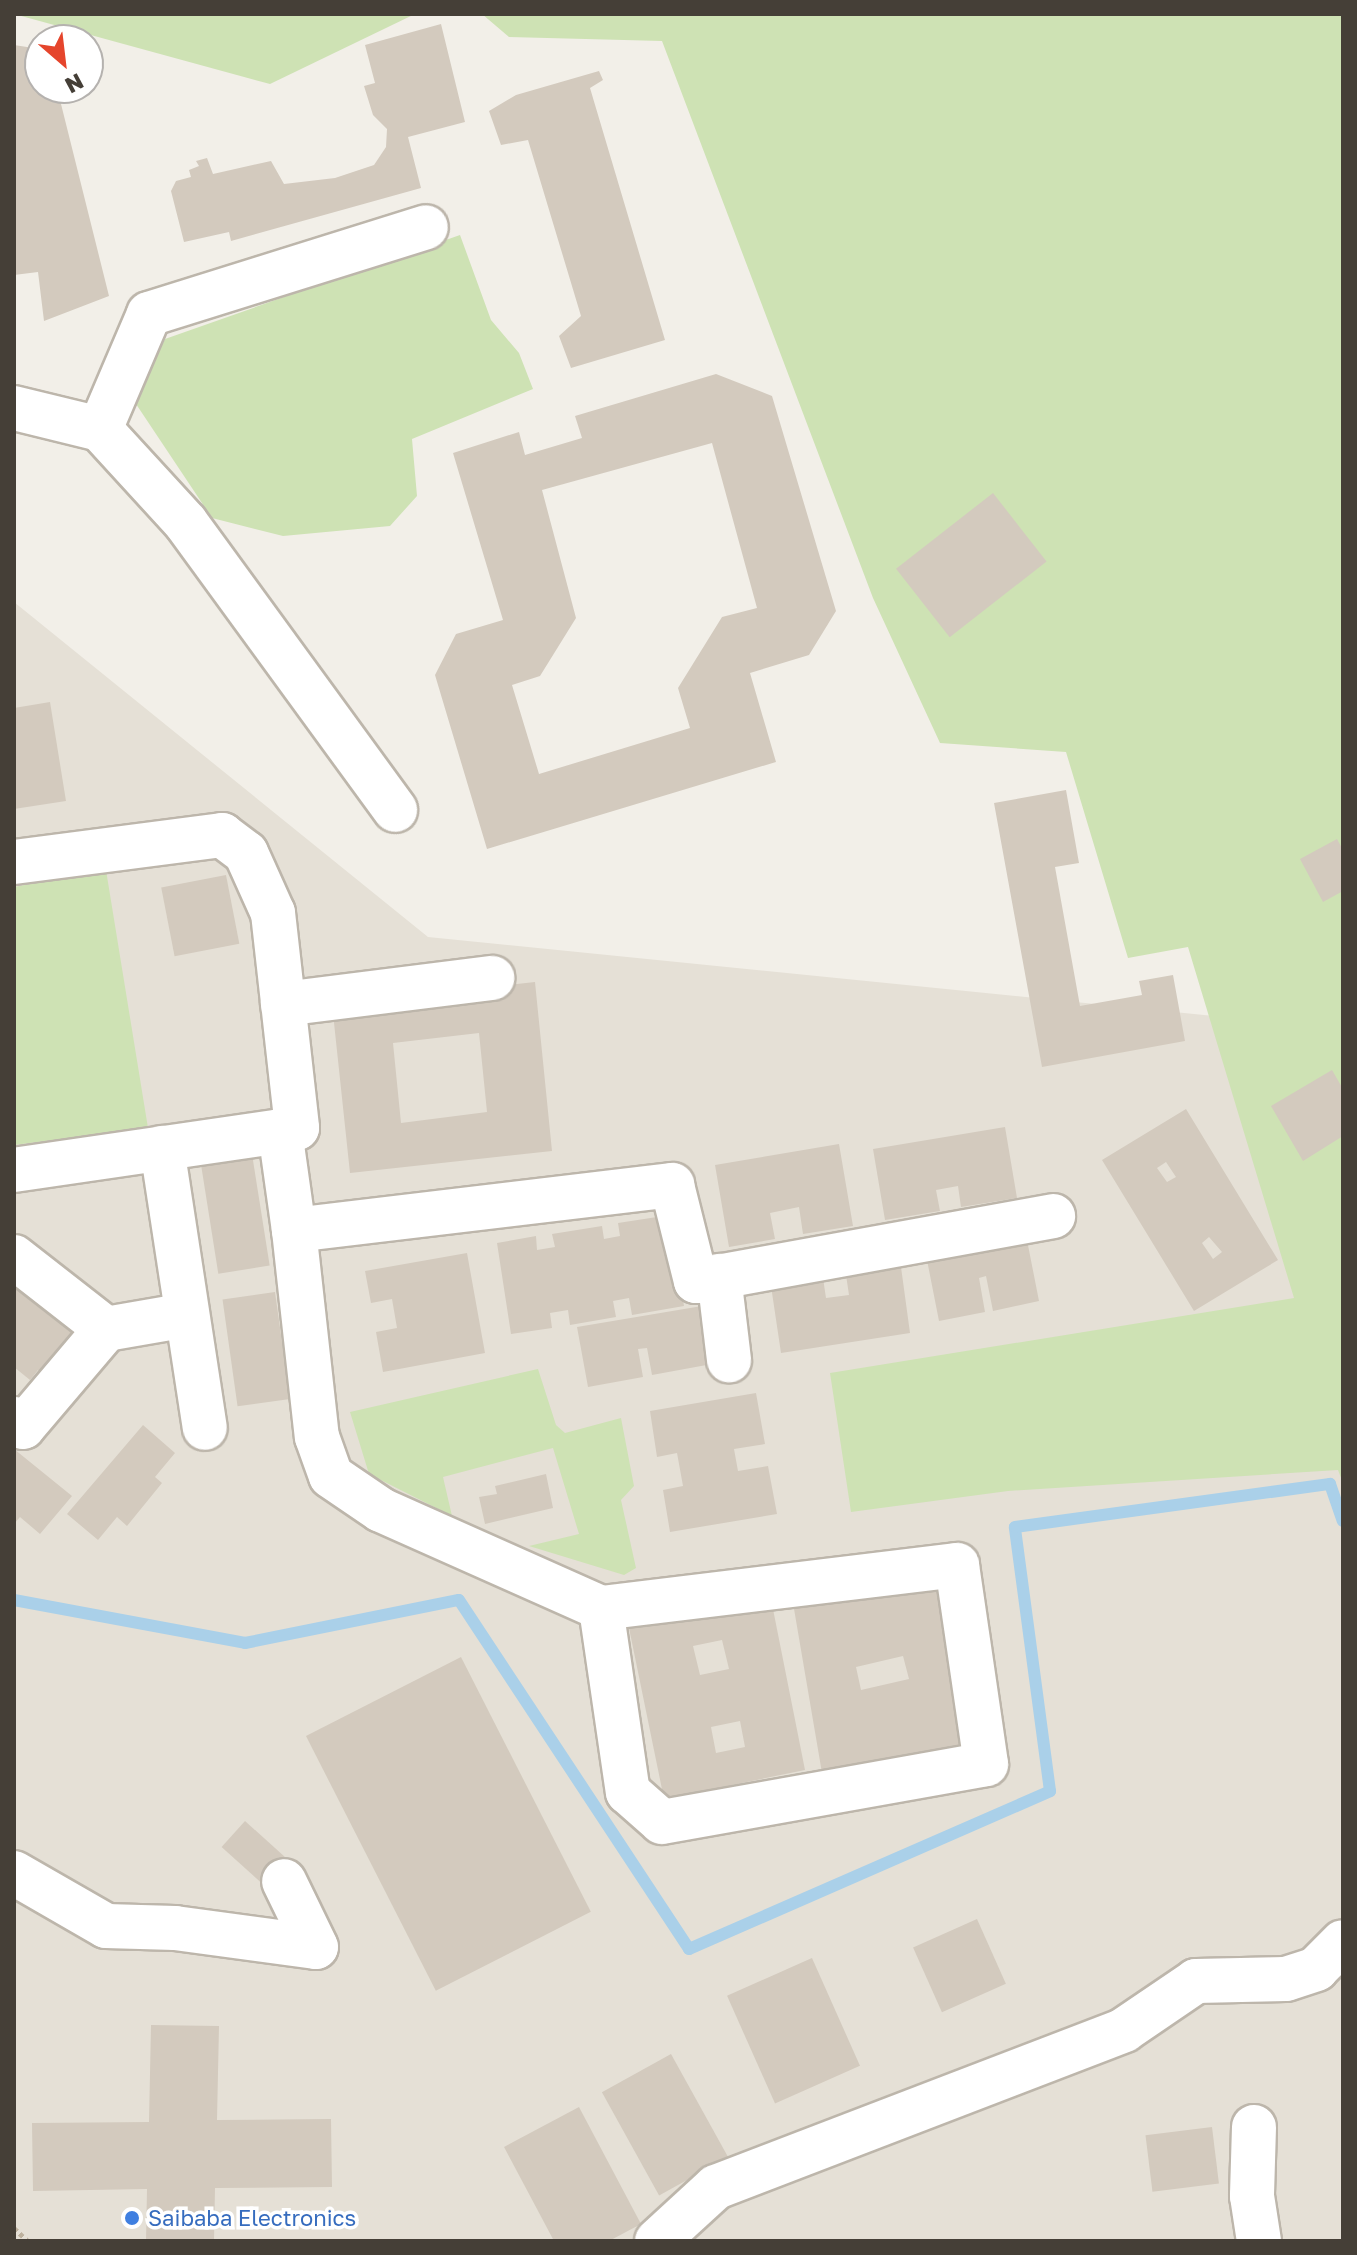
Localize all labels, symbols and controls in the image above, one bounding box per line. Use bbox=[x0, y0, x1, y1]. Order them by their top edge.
north arrow bbox=[24, 24, 104, 104]
text: N bbox=[61, 68, 88, 100]
place label: Saibaba Electronics bbox=[148, 2205, 356, 2231]
marker: Saibaba Electronics bbox=[123, 2209, 141, 2227]

